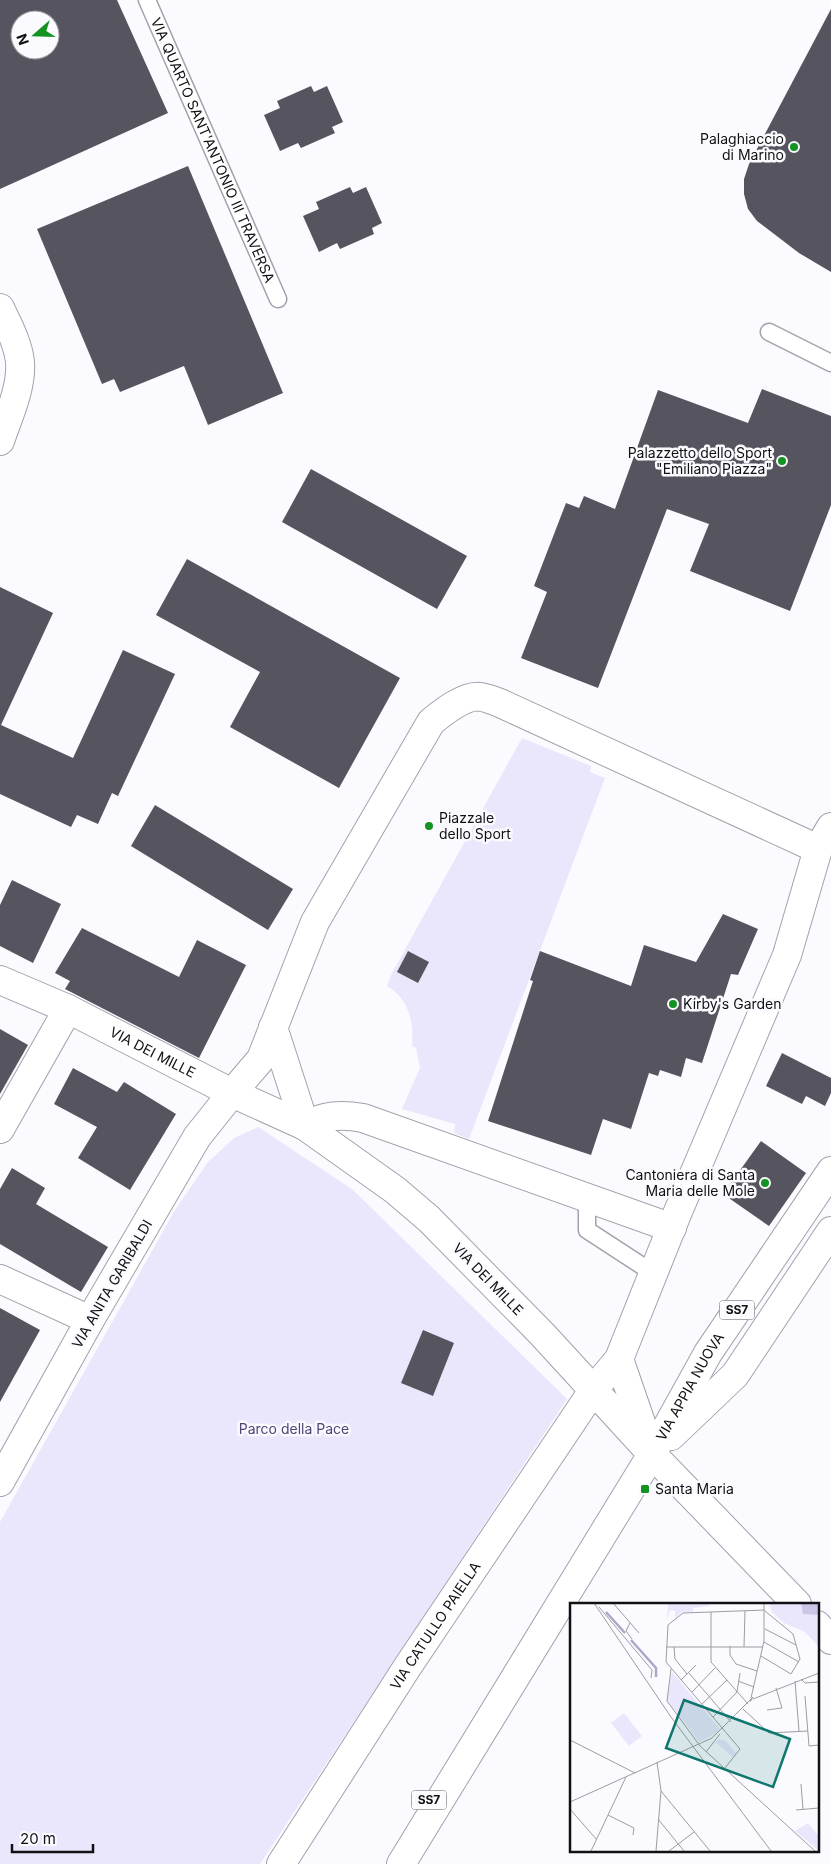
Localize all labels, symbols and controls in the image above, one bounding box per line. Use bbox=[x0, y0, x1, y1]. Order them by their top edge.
north arrow bbox=[10, 10, 60, 60]
street label: VIA QUARTO SANT'ANTONIO III TRAVERSA bbox=[148, 15, 279, 285]
text: N bbox=[13, 32, 32, 48]
place label: Palaghiaccio di Marino bbox=[700, 130, 784, 163]
marker: Palaghiaccio di Marino bbox=[788, 141, 800, 153]
place label: Palazzetto dello Sport "Emiliano Piazza" bbox=[628, 444, 772, 477]
marker: Palazzetto dello Sport "Emiliano Piazza" bbox=[776, 455, 788, 467]
place label: Piazzale dello Sport bbox=[439, 809, 511, 842]
marker: Piazzale dello Sport bbox=[423, 820, 435, 832]
place label: Kirby's Garden bbox=[683, 995, 782, 1012]
marker: Kirby's Garden bbox=[667, 998, 679, 1010]
street label: VIA DEI MILLE bbox=[107, 1023, 199, 1081]
place label: Cantoniera di Santa Maria delle Mole bbox=[625, 1166, 755, 1199]
marker: Cantoniera di Santa Maria delle Mole bbox=[759, 1177, 771, 1189]
street label: VIA ANITA GARIBALDI bbox=[68, 1216, 155, 1351]
street label: VIA DEI MILLE bbox=[450, 1239, 527, 1318]
road number: SS7 bbox=[720, 1300, 754, 1320]
street label: VIA APPIA NUOVA bbox=[652, 1329, 727, 1443]
park label: Parco della Pace bbox=[239, 1420, 349, 1437]
place label: Santa Maria bbox=[655, 1480, 734, 1497]
marker: Santa Maria bbox=[639, 1483, 651, 1495]
street label: VIA CATULLO PAIELLA bbox=[386, 1558, 484, 1693]
inset map bbox=[570, 1603, 818, 1852]
road number: SS7 bbox=[412, 1790, 446, 1810]
scale bar bbox=[12, 1822, 94, 1854]
text: 20 m bbox=[20, 1829, 56, 1848]

